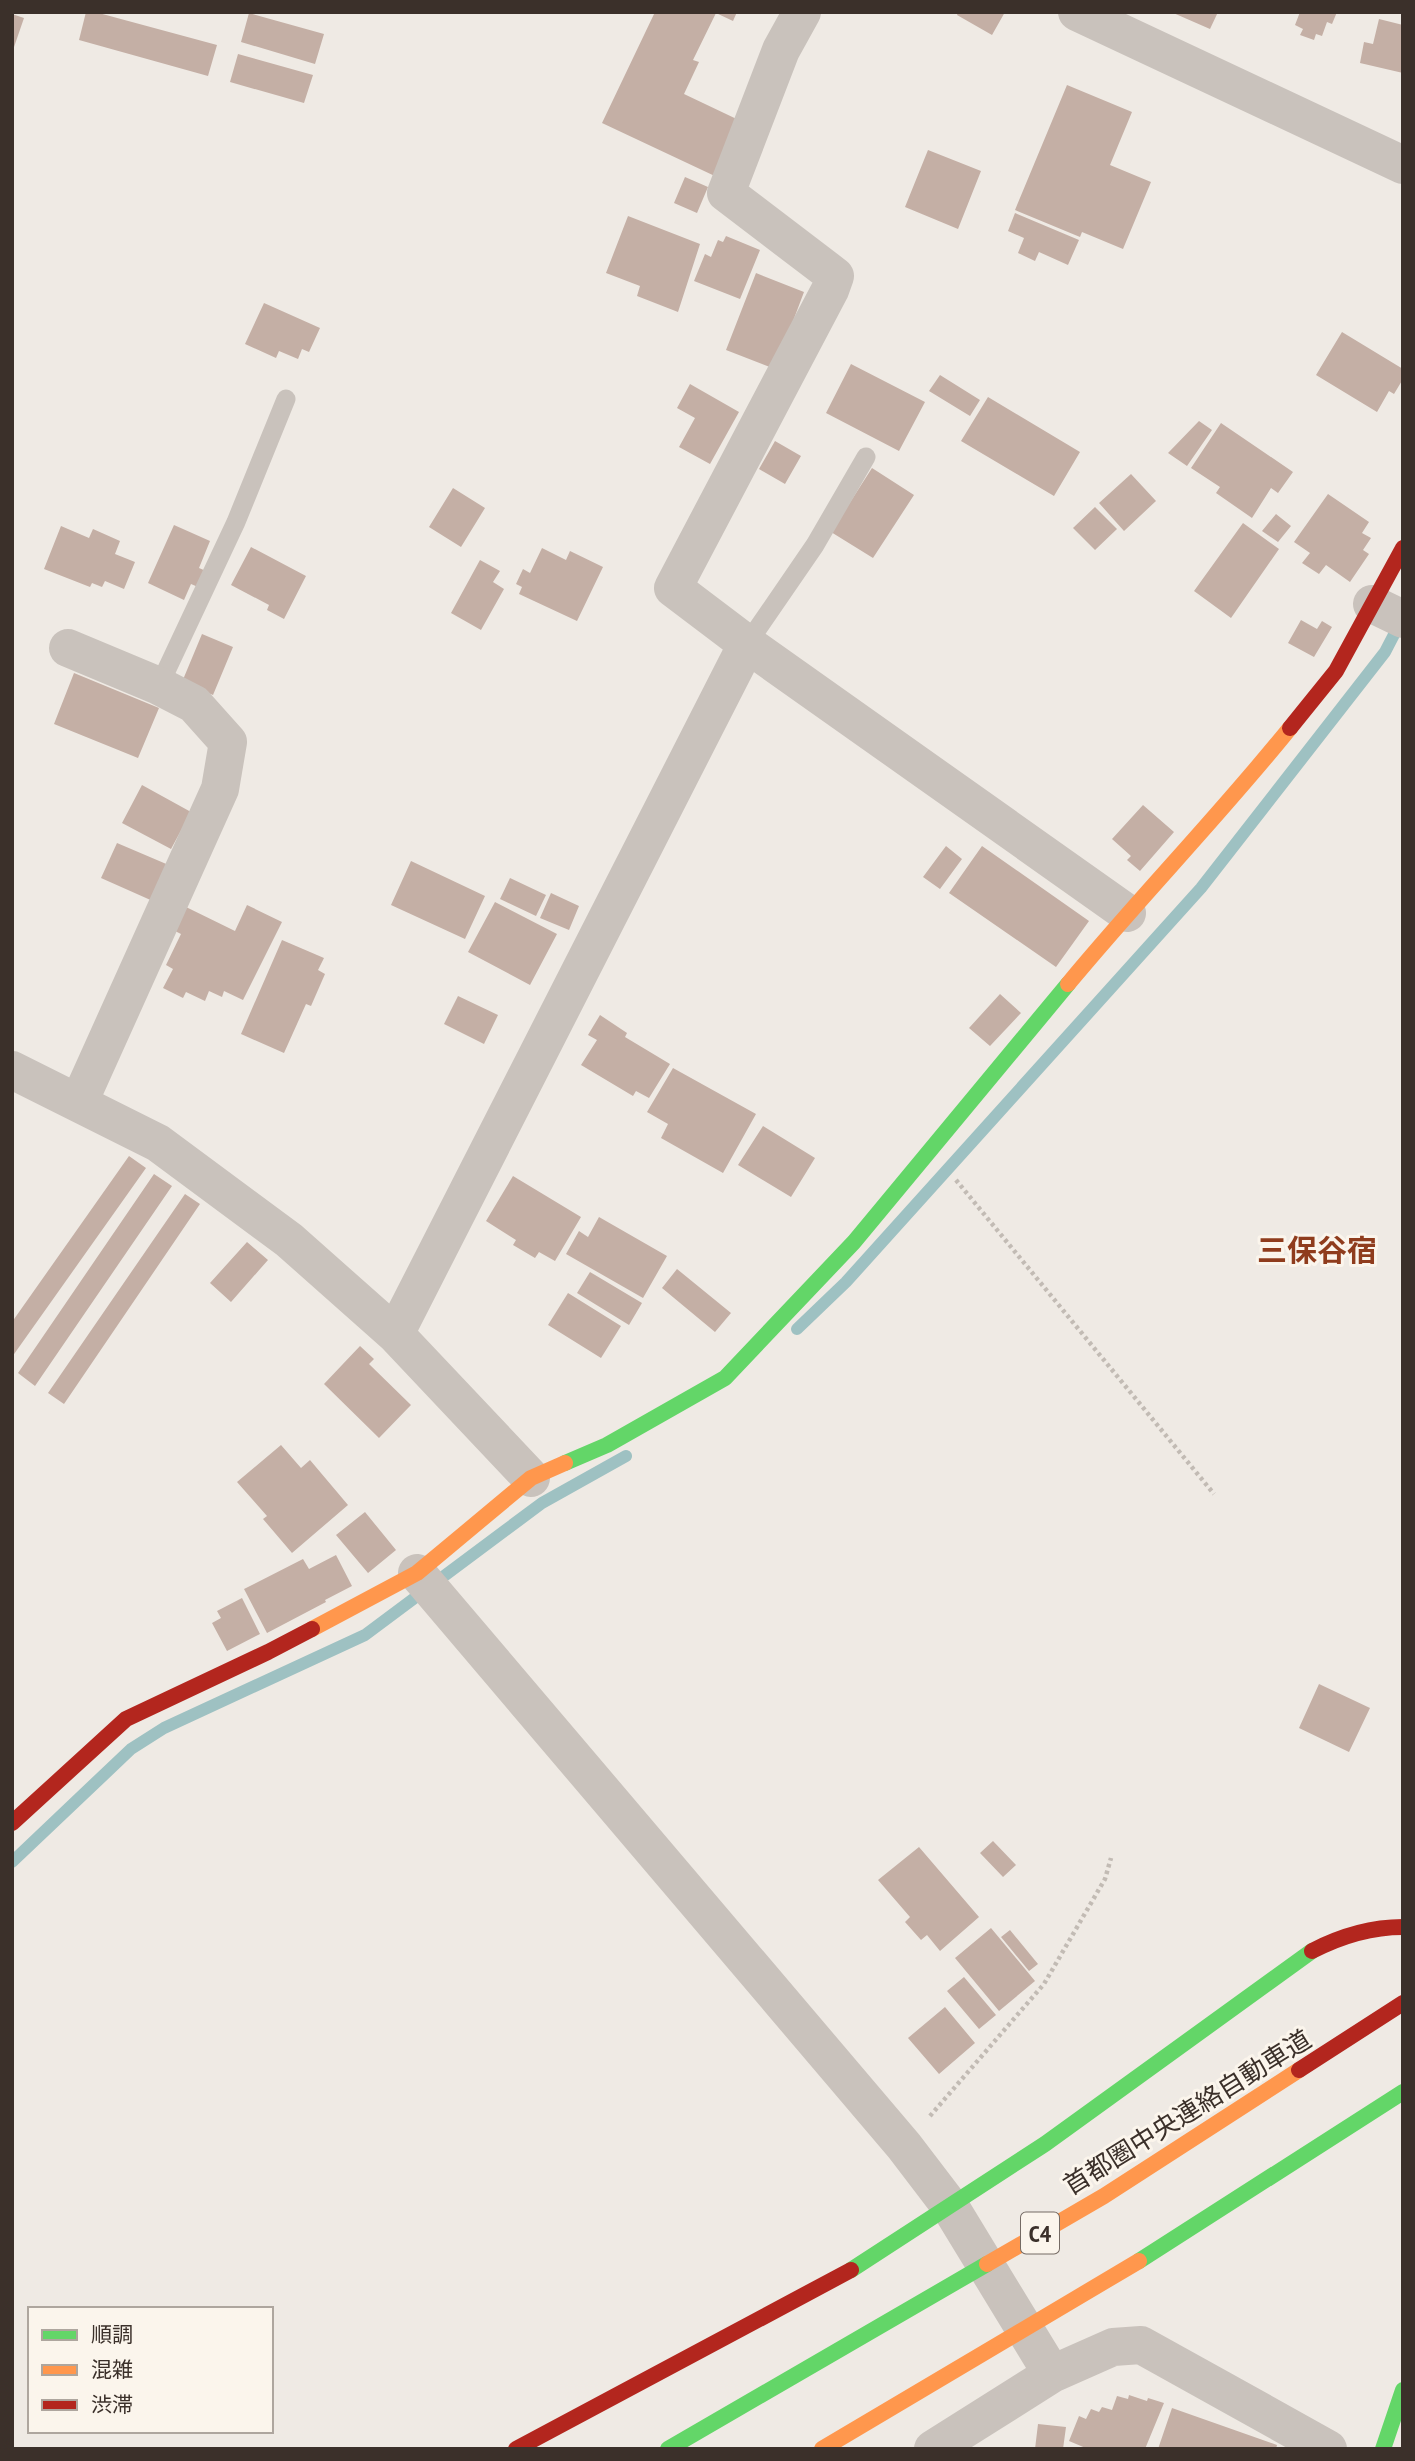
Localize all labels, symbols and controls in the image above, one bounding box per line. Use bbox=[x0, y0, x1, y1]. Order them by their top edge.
district label: 三保谷宿 bbox=[1257, 1230, 1377, 1269]
street label: 首都圏中央連絡自動車道 bbox=[1057, 2022, 1317, 2202]
road number: C4 bbox=[1021, 2212, 1059, 2254]
legend bbox=[28, 2307, 273, 2433]
text: 順調 bbox=[91, 2321, 133, 2348]
text: 混雑 bbox=[91, 2356, 133, 2383]
text: 渋滞 bbox=[91, 2391, 133, 2418]

